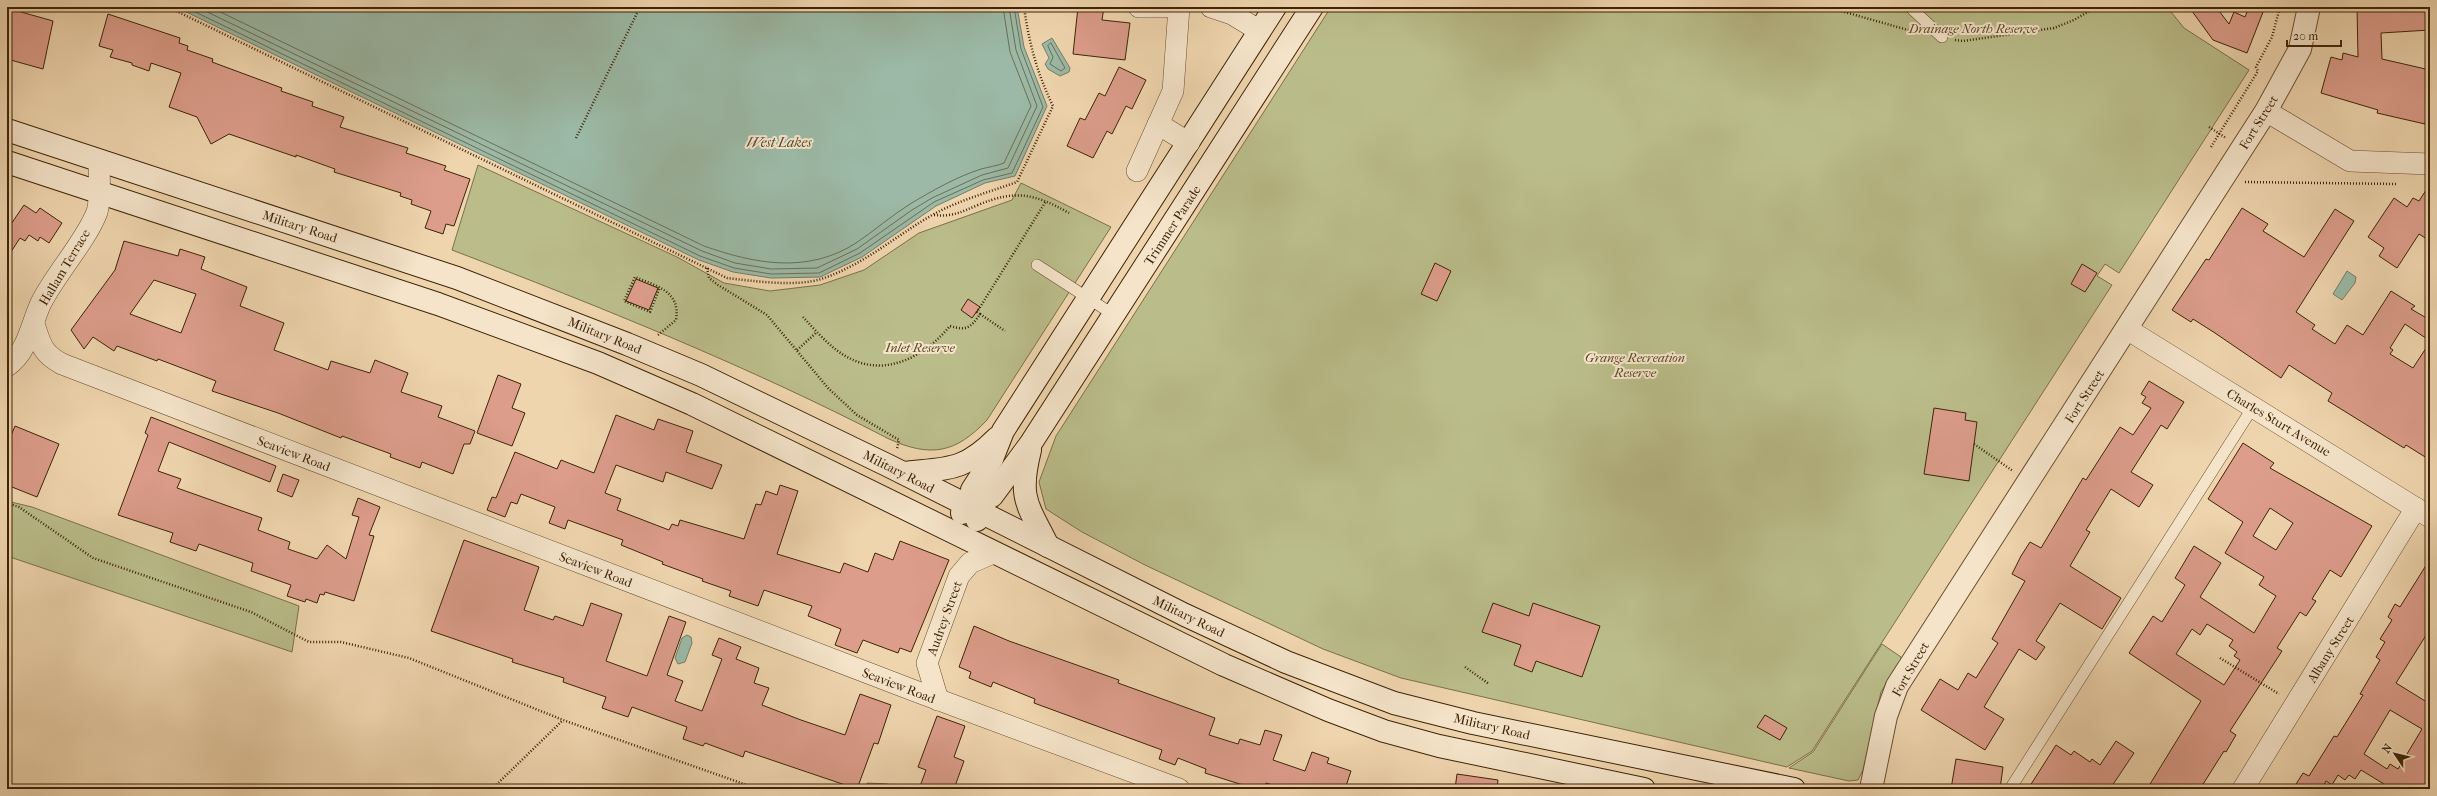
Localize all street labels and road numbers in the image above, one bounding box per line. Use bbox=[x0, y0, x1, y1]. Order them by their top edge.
street label: Fort Street bbox=[2236, 92, 2281, 152]
street label: Trimmer Parade bbox=[1141, 182, 1204, 268]
street label: Military Road bbox=[260, 207, 340, 246]
street label: Hallam Terrace bbox=[36, 226, 93, 308]
street label: Military Road bbox=[566, 314, 645, 357]
street label: Fort Street bbox=[2062, 366, 2107, 426]
street label: Charles Sturt Avenue bbox=[2224, 385, 2334, 460]
street label: Seaview Road bbox=[255, 433, 333, 475]
street label: Military Road bbox=[861, 447, 938, 496]
street label: Seaview Road bbox=[557, 549, 635, 591]
street label: Audrey Street bbox=[924, 578, 965, 659]
street label: Military Road bbox=[1150, 593, 1228, 641]
street label: Albany Street bbox=[2303, 613, 2357, 686]
street label: Fort Street bbox=[1889, 639, 1932, 699]
street label: Seaview Road bbox=[860, 665, 938, 707]
street label: Military Road bbox=[1452, 710, 1532, 743]

